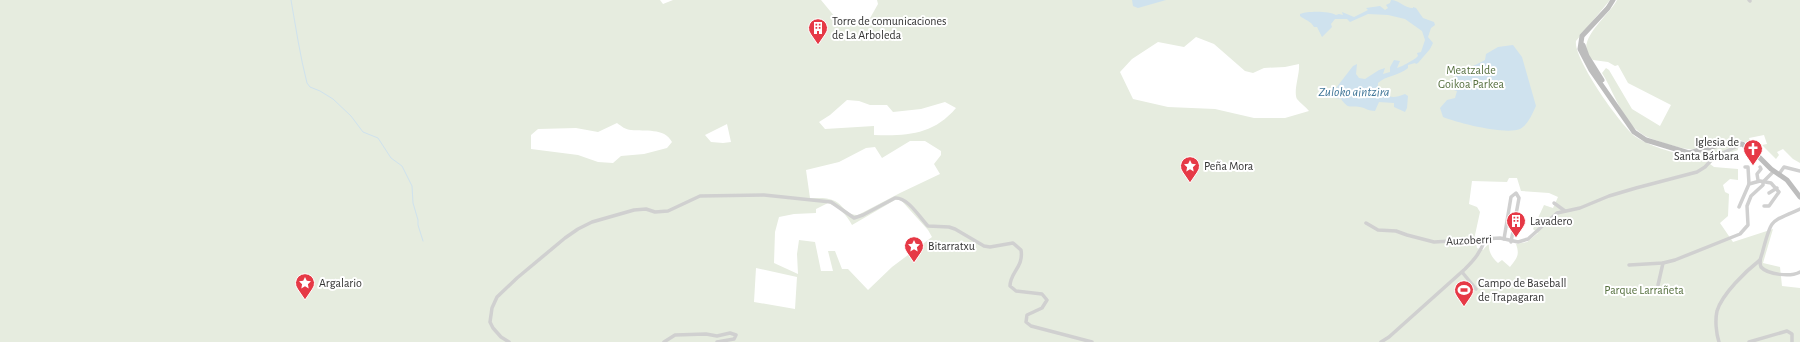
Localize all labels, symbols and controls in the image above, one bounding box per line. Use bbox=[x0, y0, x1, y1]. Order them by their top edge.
place label: Torre de comunicaciones de La Arboleda bbox=[832, 15, 946, 41]
building icon: Torre de comunicaciones de La Arboleda bbox=[807, 17, 829, 45]
park label: Meatzalde Goikoa Parkea bbox=[1438, 64, 1504, 90]
water label: Zuloko aintzira bbox=[1318, 86, 1390, 99]
place label: Iglesia de Santa Bárbara bbox=[1674, 136, 1739, 162]
church icon: Iglesia de Santa Bárbara bbox=[1742, 138, 1764, 166]
place icon: Peña Mora bbox=[1179, 155, 1201, 183]
place label: Peña Mora bbox=[1204, 160, 1254, 172]
building icon: Lavadero bbox=[1505, 210, 1527, 238]
place label: Lavadero bbox=[1530, 215, 1572, 227]
street label: Auzoberri bbox=[1446, 233, 1492, 247]
place icon: Bitarratxu bbox=[903, 235, 925, 263]
place label: Bitarratxu bbox=[928, 240, 975, 252]
place icon: Argalario bbox=[294, 272, 316, 300]
place label: Argalario bbox=[319, 277, 362, 289]
place label: Campo de Baseball de Trapagaran bbox=[1478, 277, 1567, 303]
sports icon: Campo de Baseball de Trapagaran bbox=[1453, 279, 1475, 307]
park label: Parque Larrañeta bbox=[1604, 284, 1684, 296]

